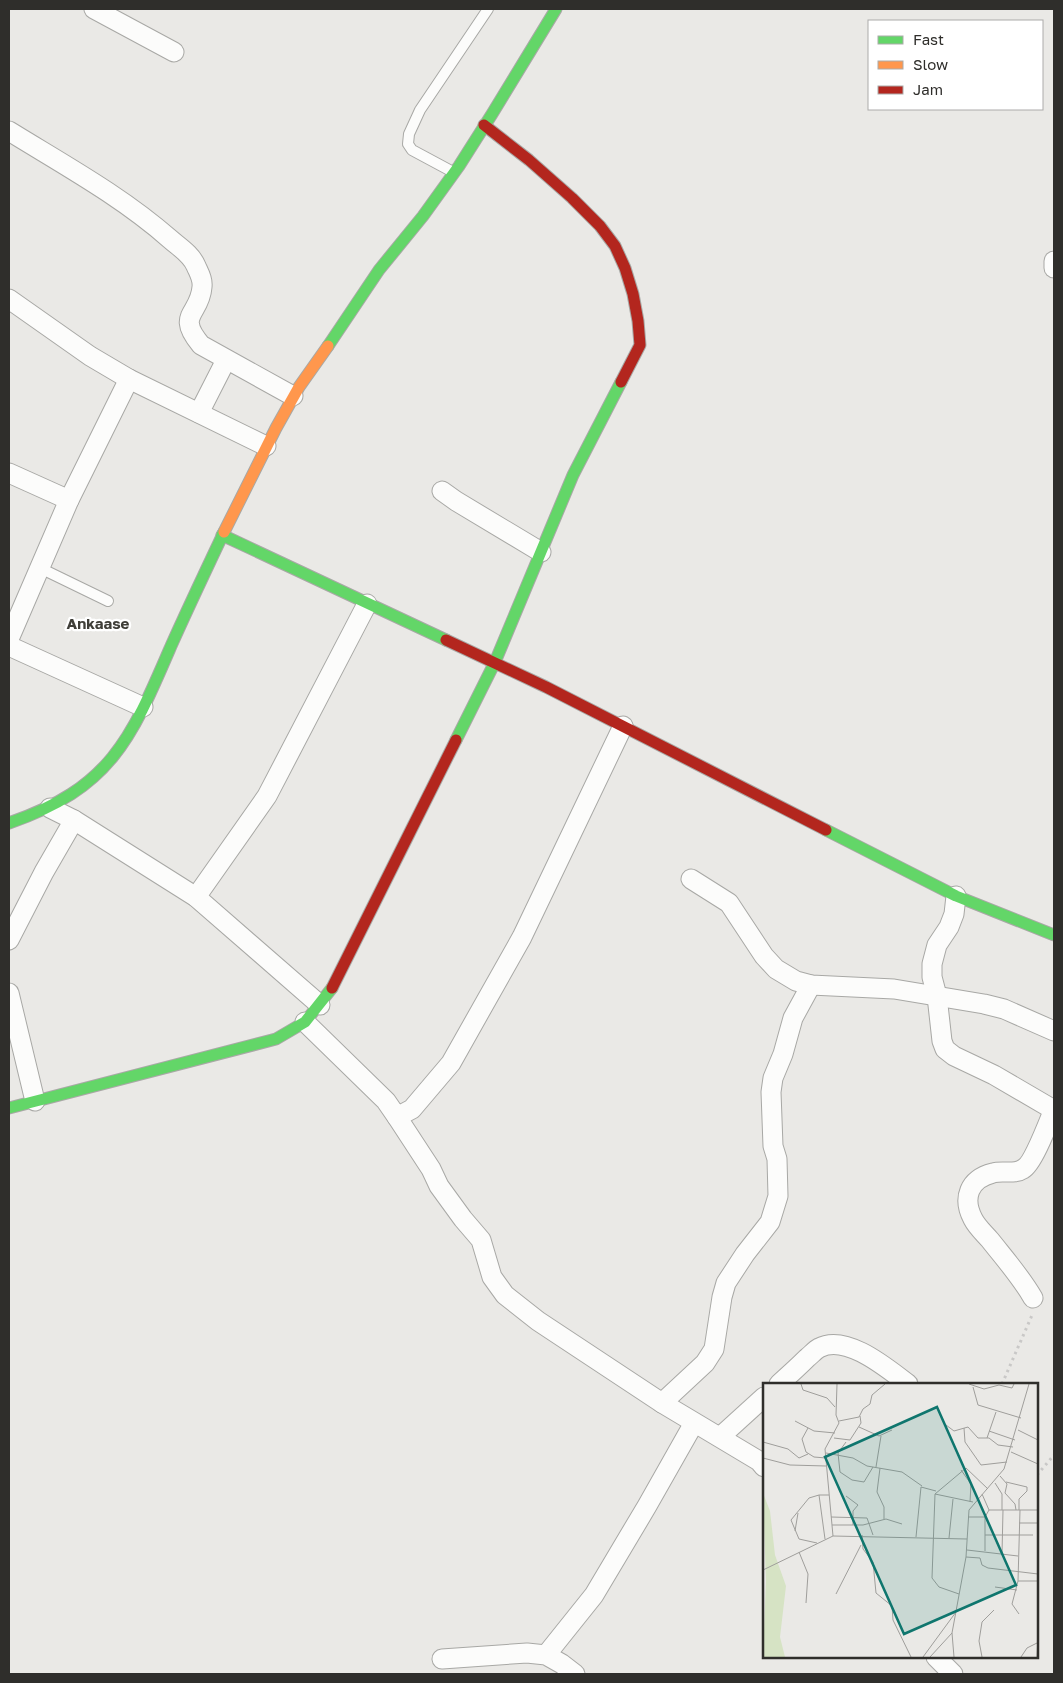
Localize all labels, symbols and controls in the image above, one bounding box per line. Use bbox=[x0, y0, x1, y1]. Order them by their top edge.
legend bbox=[868, 20, 1043, 110]
text: Fast bbox=[913, 30, 944, 48]
text: Slow bbox=[913, 55, 948, 73]
text: Jam bbox=[913, 80, 943, 98]
district label: Ankaase bbox=[67, 614, 130, 632]
inset map bbox=[763, 1383, 1038, 1658]

